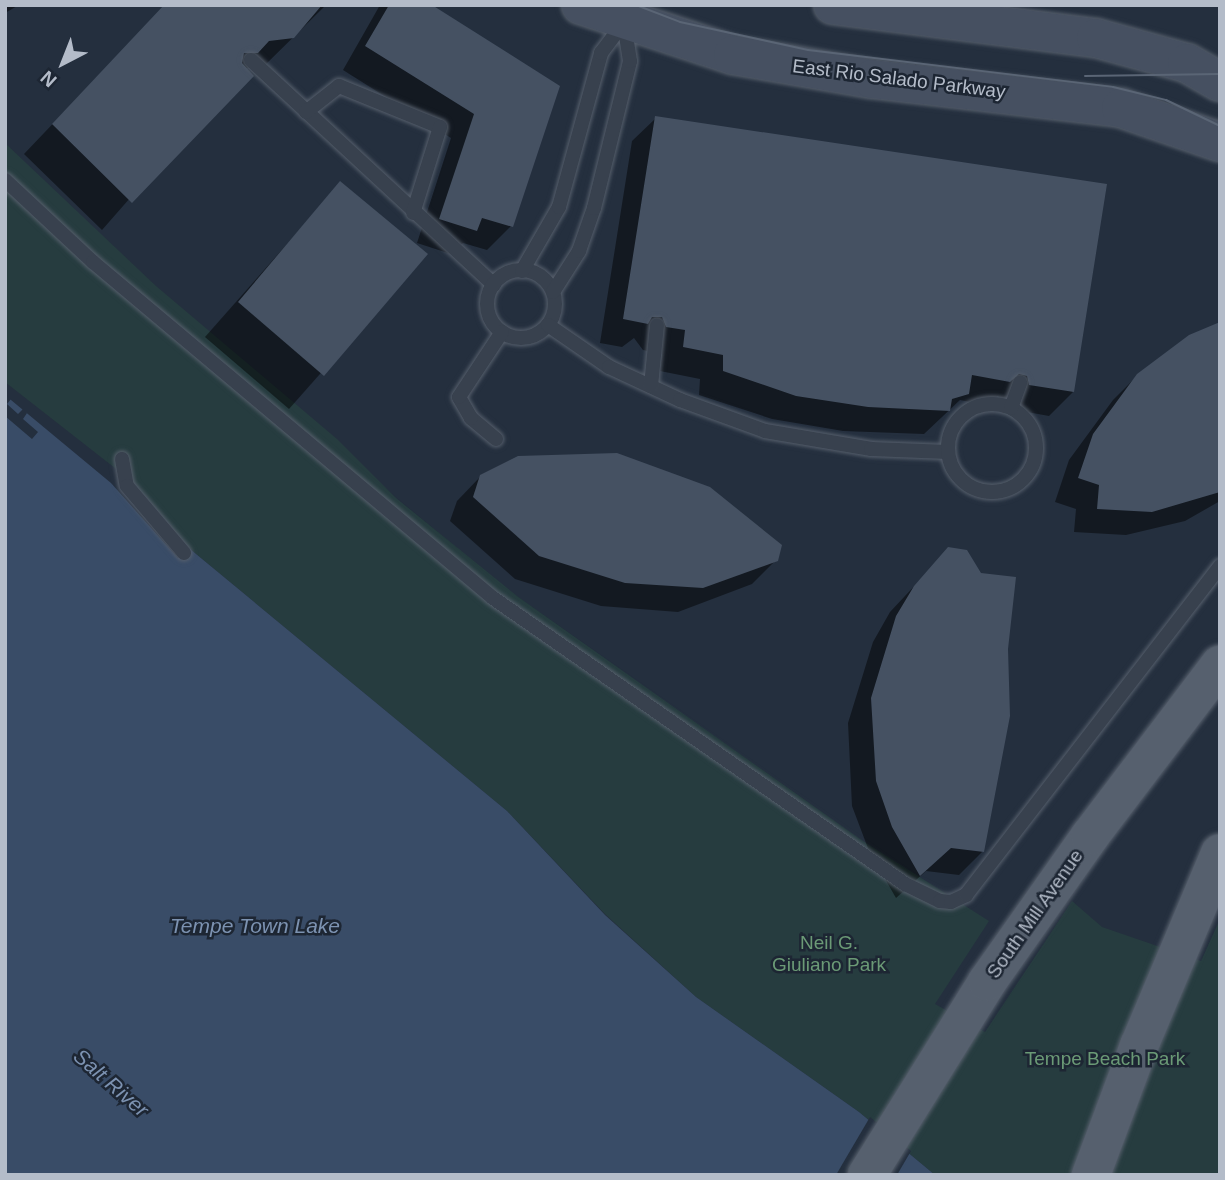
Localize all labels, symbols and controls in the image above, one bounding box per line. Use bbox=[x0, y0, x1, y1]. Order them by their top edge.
north arrow bbox=[28, 28, 98, 98]
street label: East Rio Salado Parkway bbox=[791, 55, 1007, 103]
text: N bbox=[36, 67, 61, 91]
street label: South Mill Avenue bbox=[982, 845, 1088, 983]
water label: Tempe Town Lake bbox=[170, 913, 340, 939]
park label: Neil G. Giuliano Park bbox=[772, 932, 886, 976]
water label: Salt River bbox=[68, 1044, 154, 1122]
park label: Tempe Beach Park bbox=[1025, 1048, 1185, 1070]

